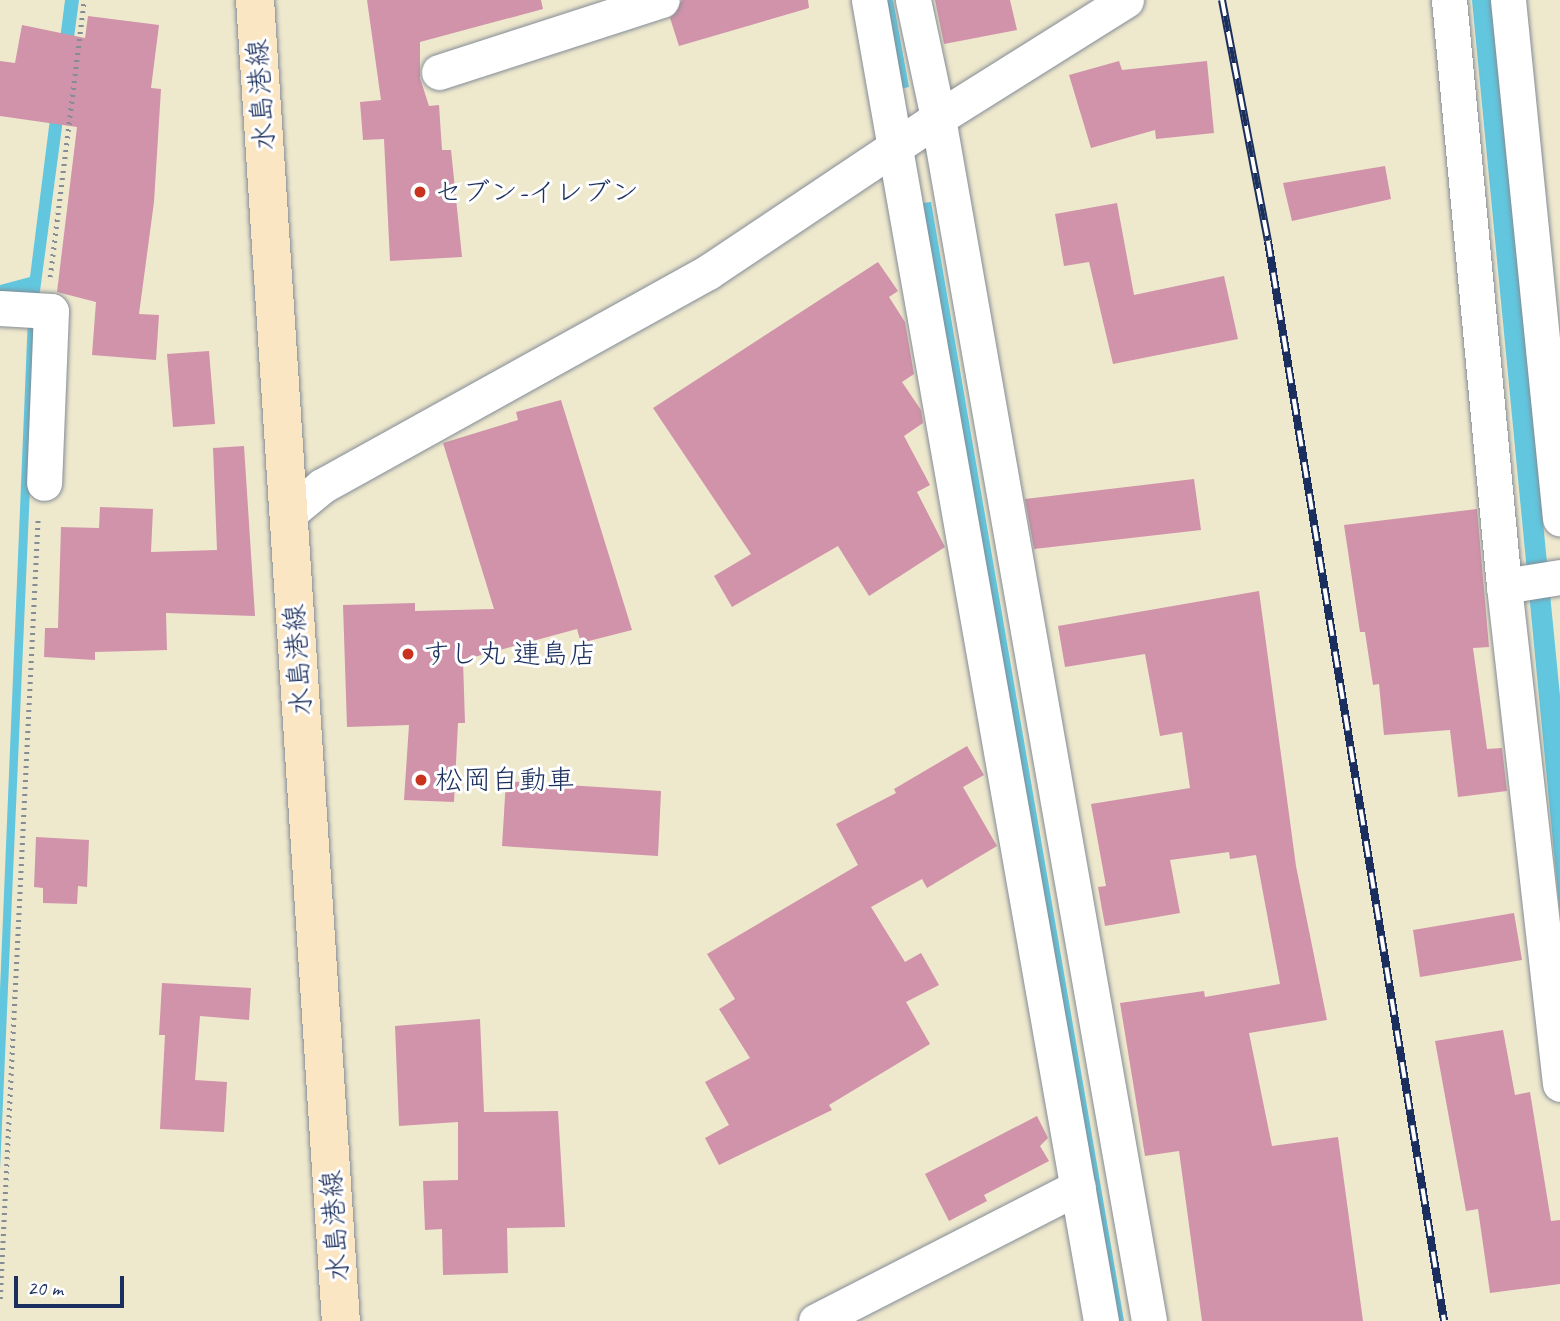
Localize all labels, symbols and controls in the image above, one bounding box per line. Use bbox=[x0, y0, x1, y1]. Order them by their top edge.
street label: 水島港線 bbox=[240, 38, 282, 152]
place label: セブン-イレブン bbox=[434, 175, 639, 209]
marker: セブン-イレブン bbox=[412, 184, 428, 200]
street label: 水島港線 bbox=[277, 603, 319, 717]
place label: すし丸 連島店 bbox=[422, 637, 597, 671]
marker: すし丸 連島店 bbox=[400, 646, 416, 662]
place label: 松岡自動車 bbox=[435, 763, 575, 797]
marker: 松岡自動車 bbox=[413, 772, 429, 788]
street label: 水島港線 bbox=[314, 1169, 356, 1283]
scale bar bbox=[18, 1262, 128, 1306]
text: 20 m bbox=[27, 1275, 63, 1301]

